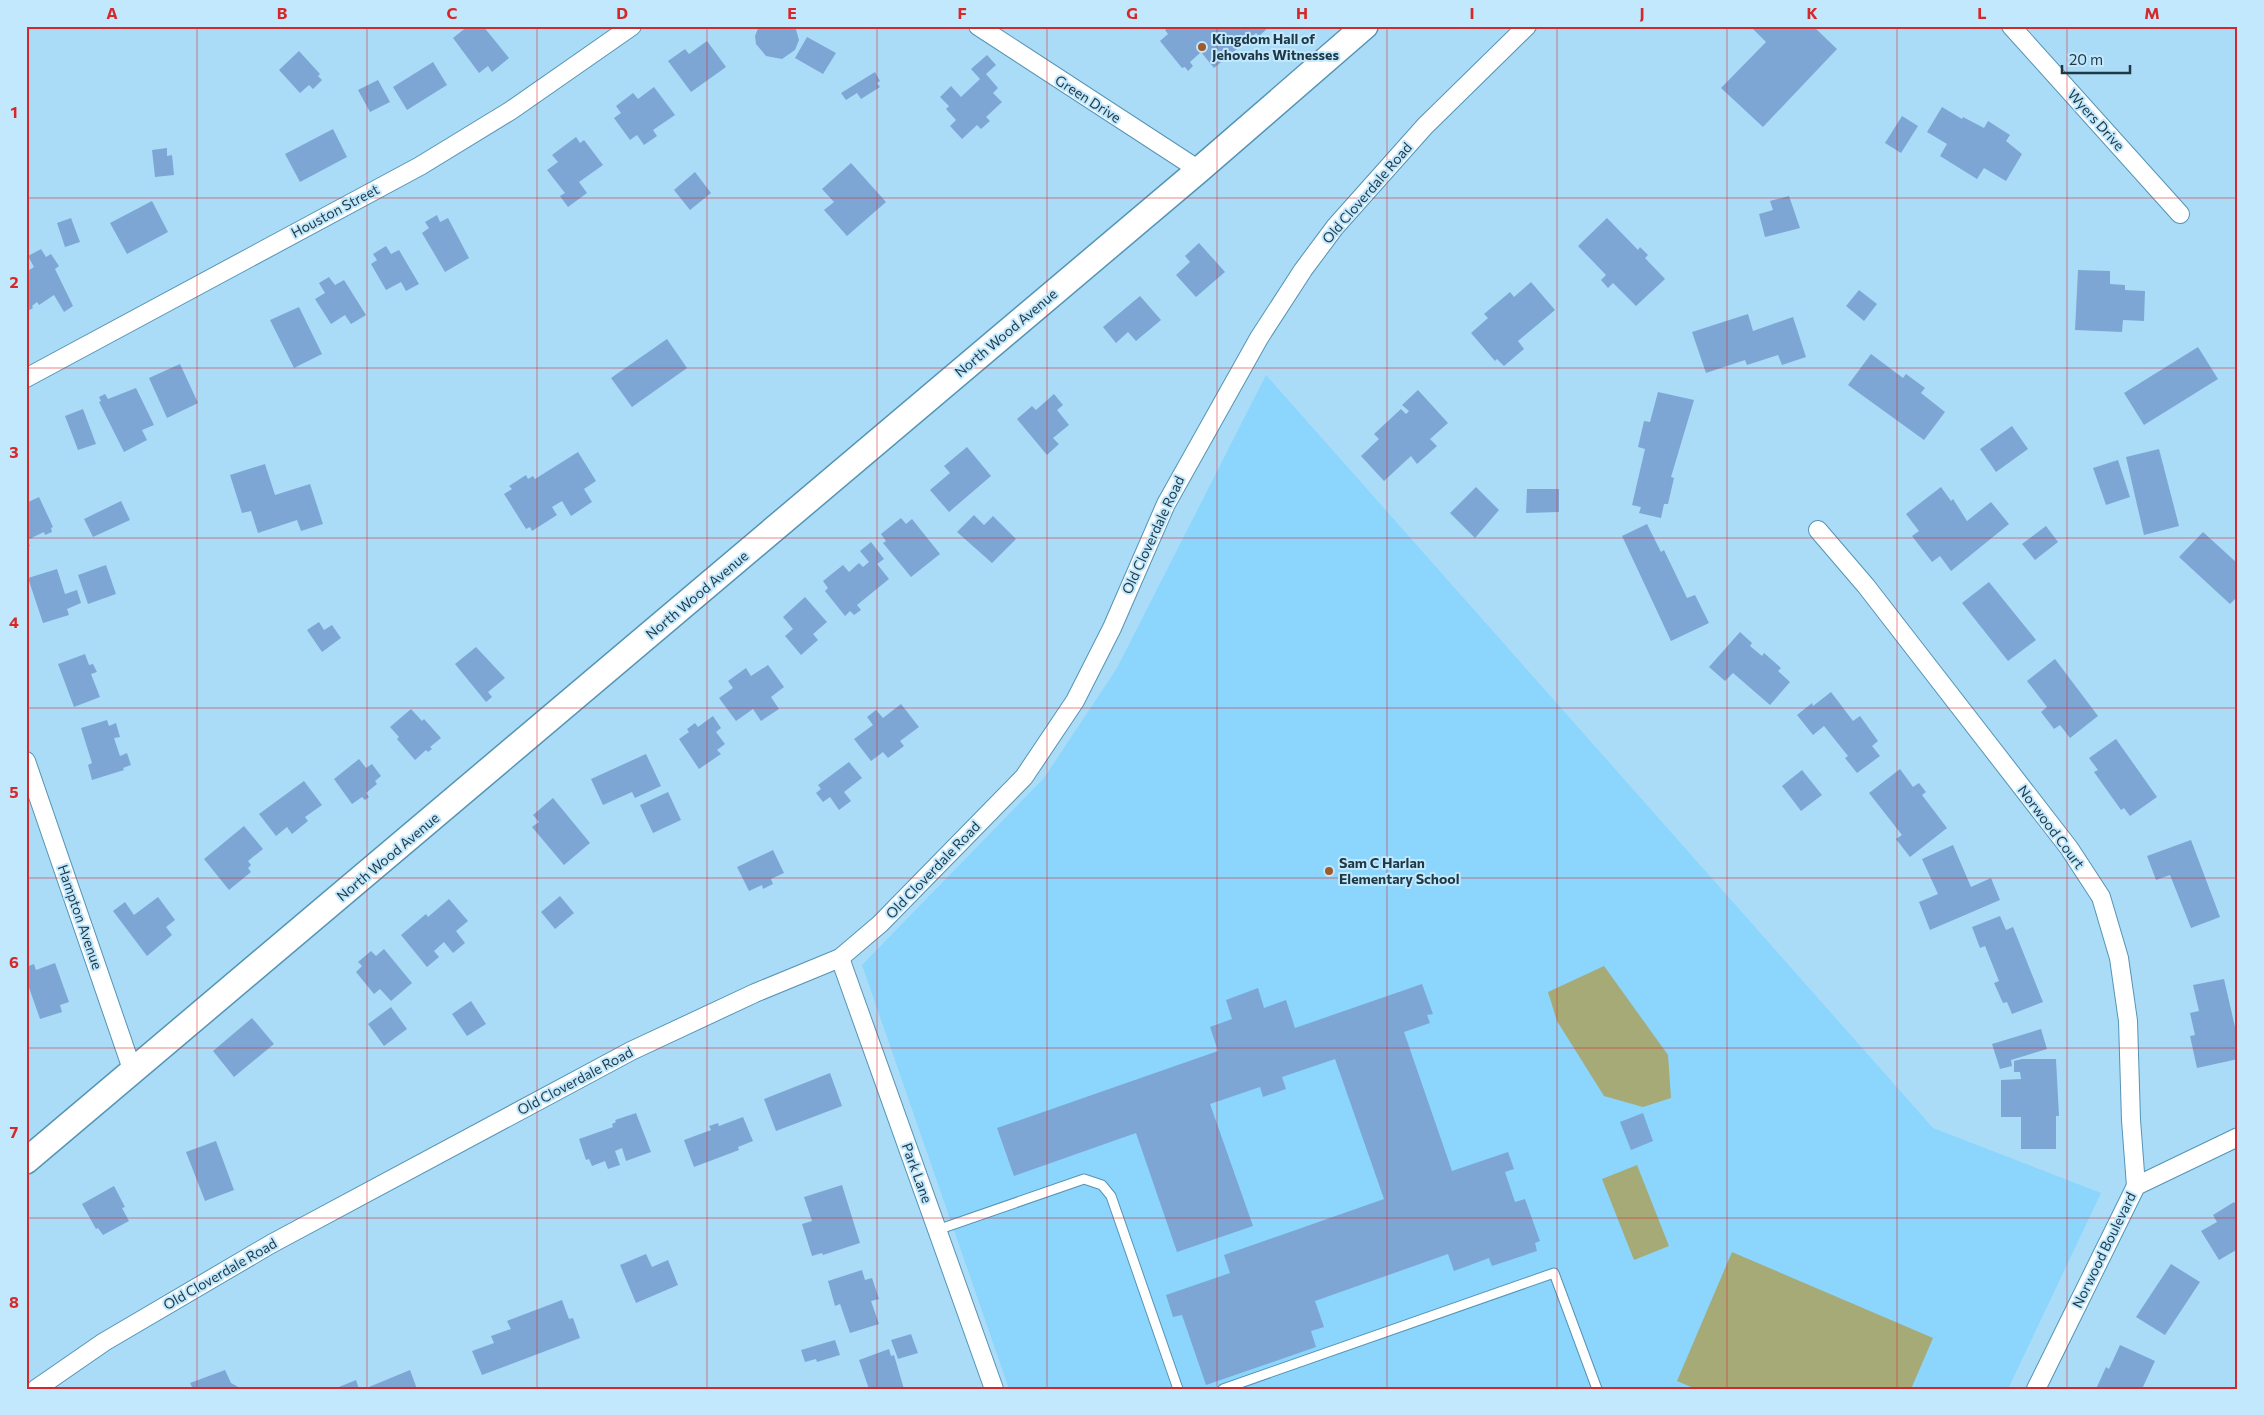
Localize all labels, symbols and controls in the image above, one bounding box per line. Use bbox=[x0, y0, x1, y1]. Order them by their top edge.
text: A bbox=[106, 3, 118, 22]
text: B bbox=[277, 3, 288, 22]
text: C bbox=[447, 3, 458, 22]
text: D bbox=[616, 3, 628, 22]
text: E bbox=[787, 3, 797, 22]
text: F bbox=[957, 3, 967, 22]
text: G bbox=[1126, 3, 1138, 22]
text: H bbox=[1296, 3, 1308, 22]
text: I bbox=[1469, 3, 1475, 22]
text: J bbox=[1639, 3, 1645, 22]
text: K bbox=[1806, 3, 1818, 22]
text: L bbox=[1977, 3, 1987, 22]
text: M bbox=[2144, 3, 2160, 22]
place label: Kingdom Hall of Jehovahs Witnesses bbox=[1212, 30, 1339, 63]
marker: Kingdom Hall of Jehovahs Witnesses bbox=[1196, 41, 1208, 53]
scale bar bbox=[2062, 42, 2129, 74]
text: 20 m bbox=[2069, 50, 2103, 68]
street label: Green Drive bbox=[1052, 71, 1124, 126]
street label: Wyers Drive bbox=[2064, 86, 2128, 154]
text: 1 bbox=[10, 102, 18, 121]
street label: Old Cloverdale Road bbox=[1318, 139, 1415, 247]
street label: Houston Street bbox=[288, 180, 382, 241]
text: 2 bbox=[9, 272, 19, 291]
street label: North Wood Avenue bbox=[951, 285, 1060, 380]
text: 3 bbox=[9, 442, 19, 461]
street label: Old Cloverdale Road bbox=[1118, 473, 1187, 597]
street label: North Wood Avenue bbox=[642, 547, 751, 642]
text: 4 bbox=[9, 612, 19, 631]
text: 5 bbox=[9, 782, 19, 801]
street label: Norwood Court bbox=[2014, 782, 2088, 872]
street label: North Wood Avenue bbox=[333, 809, 442, 904]
street label: Old Cloverdale Road bbox=[882, 818, 983, 922]
place label: Sam C Harlan Elementary School bbox=[1339, 854, 1459, 887]
street label: Hampton Avenue bbox=[55, 862, 106, 971]
marker: Sam C Harlan Elementary School bbox=[1323, 865, 1335, 877]
text: 6 bbox=[9, 952, 19, 971]
street label: Old Cloverdale Road bbox=[514, 1043, 635, 1118]
text: 7 bbox=[10, 1122, 19, 1141]
street label: Park Lane bbox=[899, 1140, 936, 1205]
street label: Norwood Boulevard bbox=[2068, 1189, 2139, 1310]
street label: Old Cloverdale Road bbox=[160, 1234, 280, 1313]
text: 8 bbox=[9, 1292, 19, 1311]

